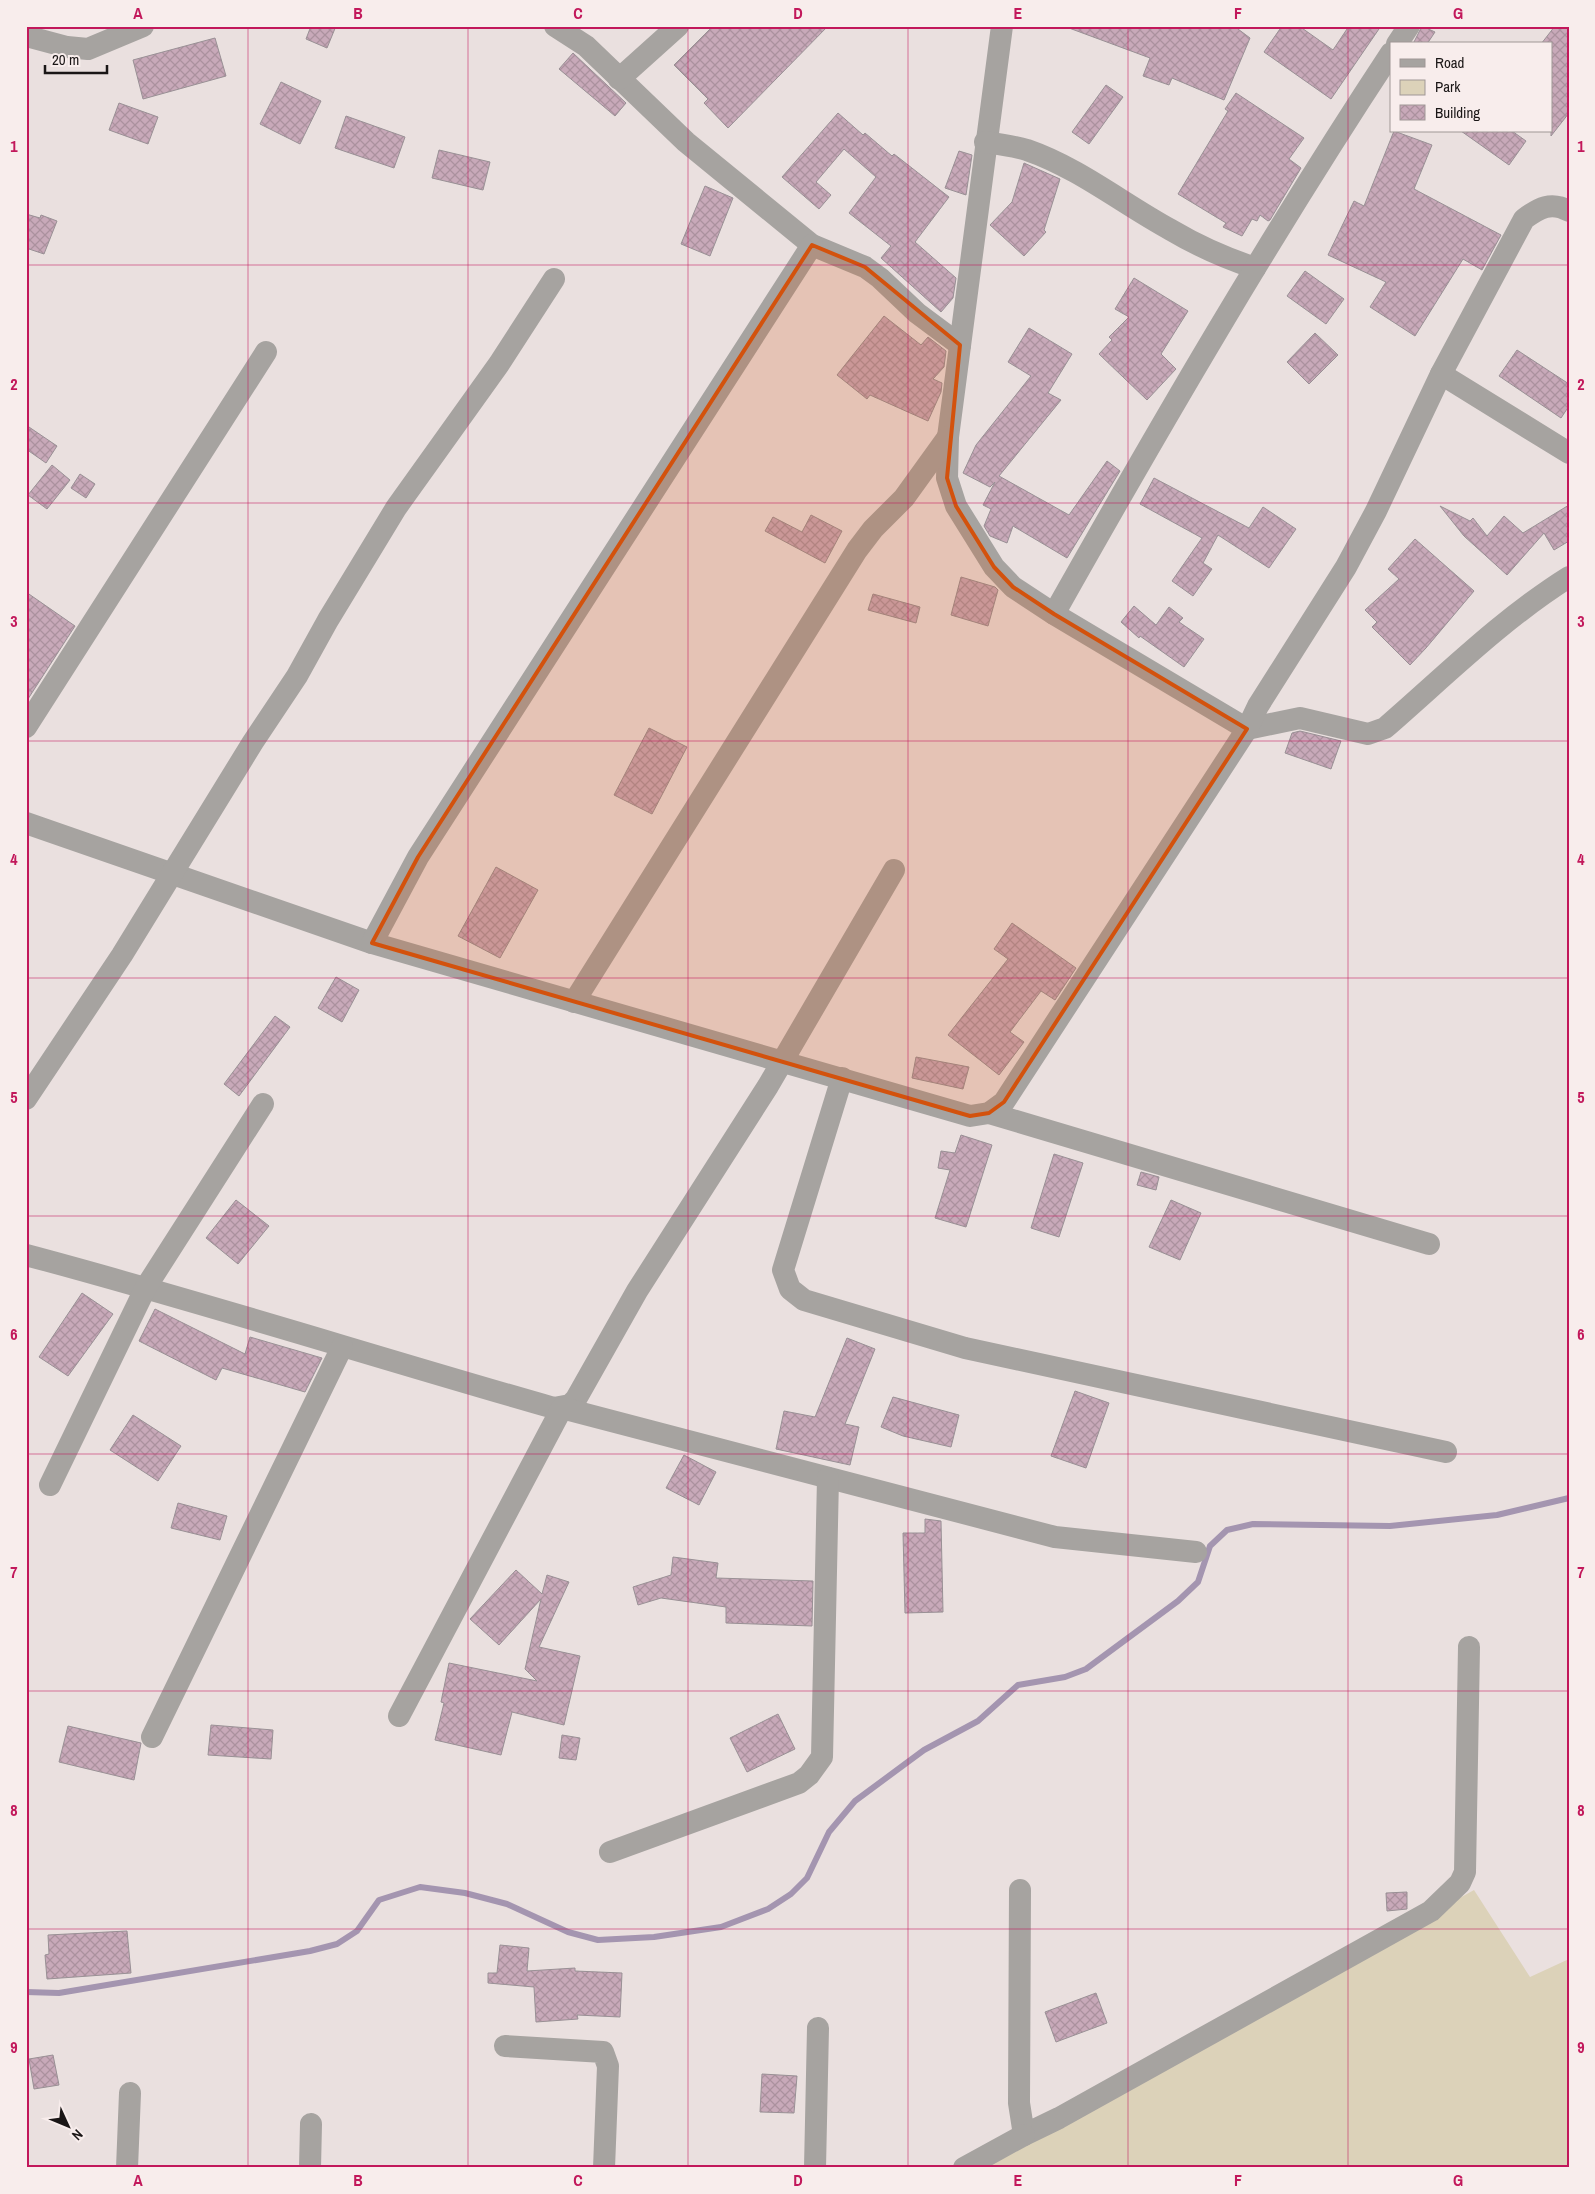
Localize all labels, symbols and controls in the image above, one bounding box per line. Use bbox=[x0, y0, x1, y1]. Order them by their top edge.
text: A bbox=[133, 2, 143, 24]
text: B bbox=[353, 2, 363, 24]
text: C bbox=[573, 2, 583, 24]
text: D bbox=[793, 2, 803, 24]
text: E bbox=[1014, 2, 1023, 24]
text: F bbox=[1234, 2, 1242, 24]
text: G bbox=[1453, 2, 1463, 24]
scale bar bbox=[45, 42, 108, 74]
legend bbox=[1390, 42, 1552, 132]
text: 20 m bbox=[52, 49, 79, 70]
text: Road bbox=[1435, 52, 1464, 73]
text: Park bbox=[1435, 76, 1461, 97]
text: Building bbox=[1435, 102, 1480, 123]
text: 1 bbox=[10, 135, 18, 157]
text: 1 bbox=[1577, 135, 1585, 157]
text: 2 bbox=[10, 373, 18, 395]
text: 2 bbox=[1577, 373, 1585, 395]
text: 3 bbox=[10, 610, 18, 632]
text: 3 bbox=[1577, 610, 1585, 632]
text: 4 bbox=[10, 848, 18, 870]
text: 4 bbox=[1577, 848, 1585, 870]
text: 5 bbox=[10, 1086, 18, 1108]
text: 5 bbox=[1577, 1086, 1585, 1108]
text: 6 bbox=[10, 1323, 18, 1345]
text: 6 bbox=[1577, 1323, 1585, 1345]
text: 7 bbox=[10, 1561, 18, 1583]
text: 7 bbox=[1577, 1561, 1585, 1583]
text: 8 bbox=[10, 1799, 18, 1821]
text: 8 bbox=[1577, 1799, 1585, 1821]
text: 9 bbox=[10, 2036, 18, 2058]
text: 9 bbox=[1577, 2036, 1585, 2058]
north arrow bbox=[42, 2102, 92, 2152]
text: N bbox=[68, 2126, 87, 2144]
text: A bbox=[133, 2169, 143, 2191]
text: B bbox=[353, 2169, 363, 2191]
text: C bbox=[573, 2169, 583, 2191]
text: D bbox=[793, 2169, 803, 2191]
text: E bbox=[1014, 2169, 1023, 2191]
text: F bbox=[1234, 2169, 1242, 2191]
text: G bbox=[1453, 2169, 1463, 2191]

